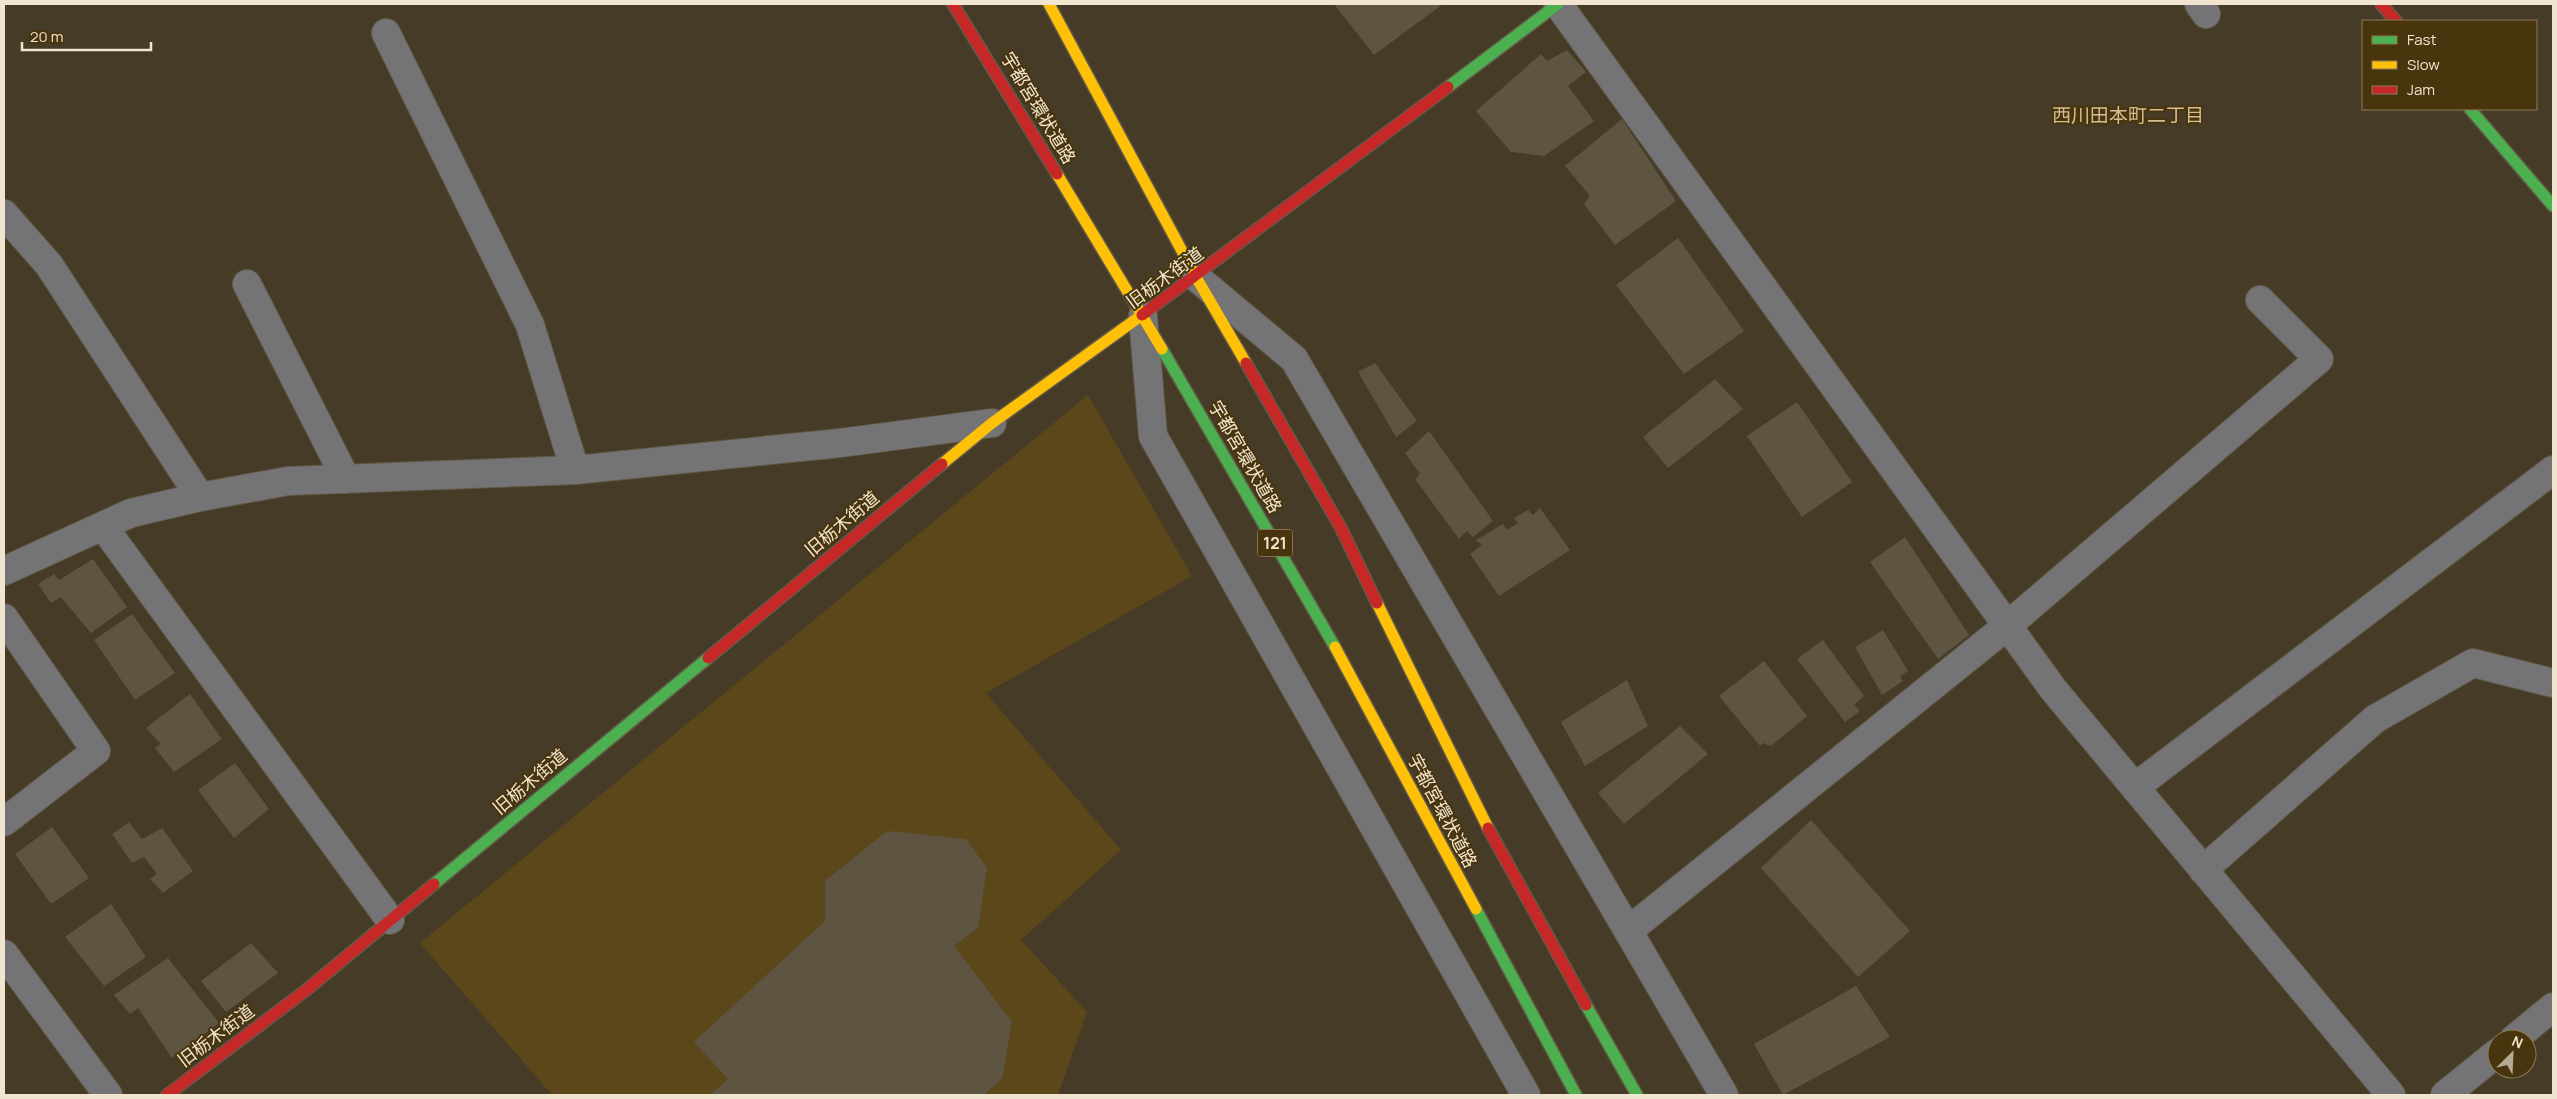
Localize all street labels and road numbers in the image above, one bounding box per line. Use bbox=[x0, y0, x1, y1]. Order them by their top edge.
street label: 宇都宮環状道路 bbox=[996, 47, 1082, 168]
street label: 旧栃木街道 bbox=[1121, 241, 1208, 313]
street label: 宇都宮環状道路 bbox=[1204, 396, 1288, 517]
street label: 旧栃木街道 bbox=[799, 485, 884, 561]
road number: 121 bbox=[1258, 530, 1292, 556]
street label: 旧栃木街道 bbox=[487, 743, 572, 819]
street label: 宇都宮環状道路 bbox=[1403, 749, 1483, 872]
street label: 旧栃木街道 bbox=[172, 999, 259, 1072]

